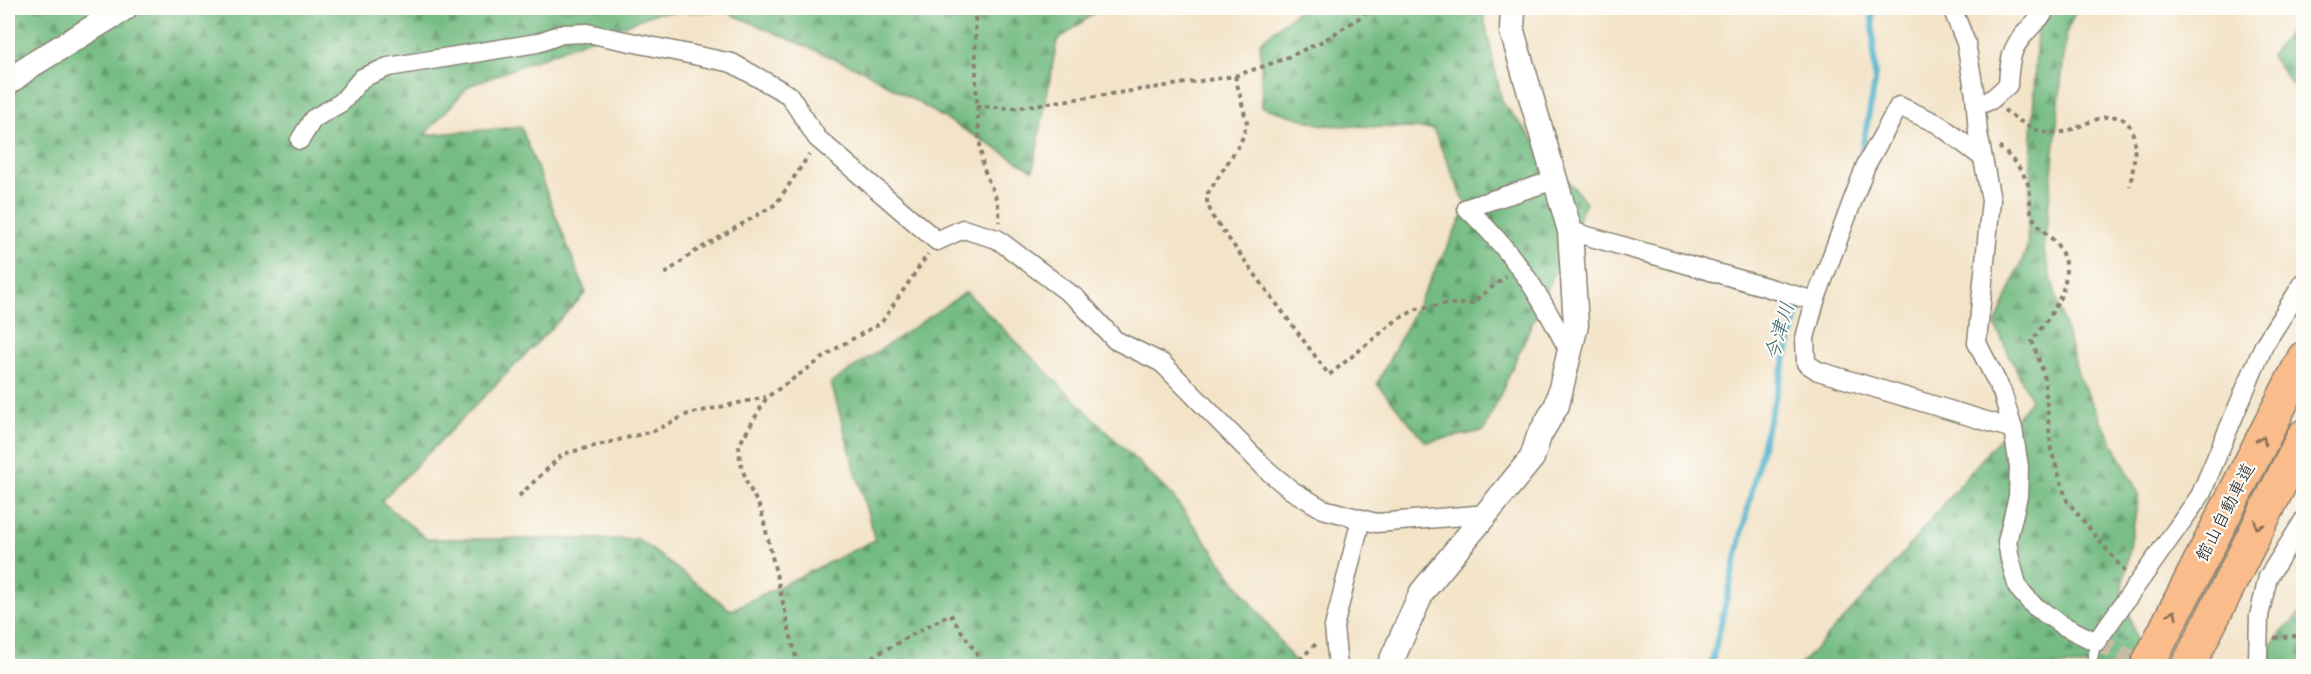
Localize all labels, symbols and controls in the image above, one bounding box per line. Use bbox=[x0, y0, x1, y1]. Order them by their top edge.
water label: 今津川 bbox=[1761, 299, 1802, 364]
one-way arrow bbox=[2254, 436, 2266, 447]
street label: 館山自動車道 bbox=[2192, 460, 2261, 566]
one-way arrow bbox=[2254, 519, 2266, 530]
one-way arrow bbox=[2166, 610, 2177, 621]

